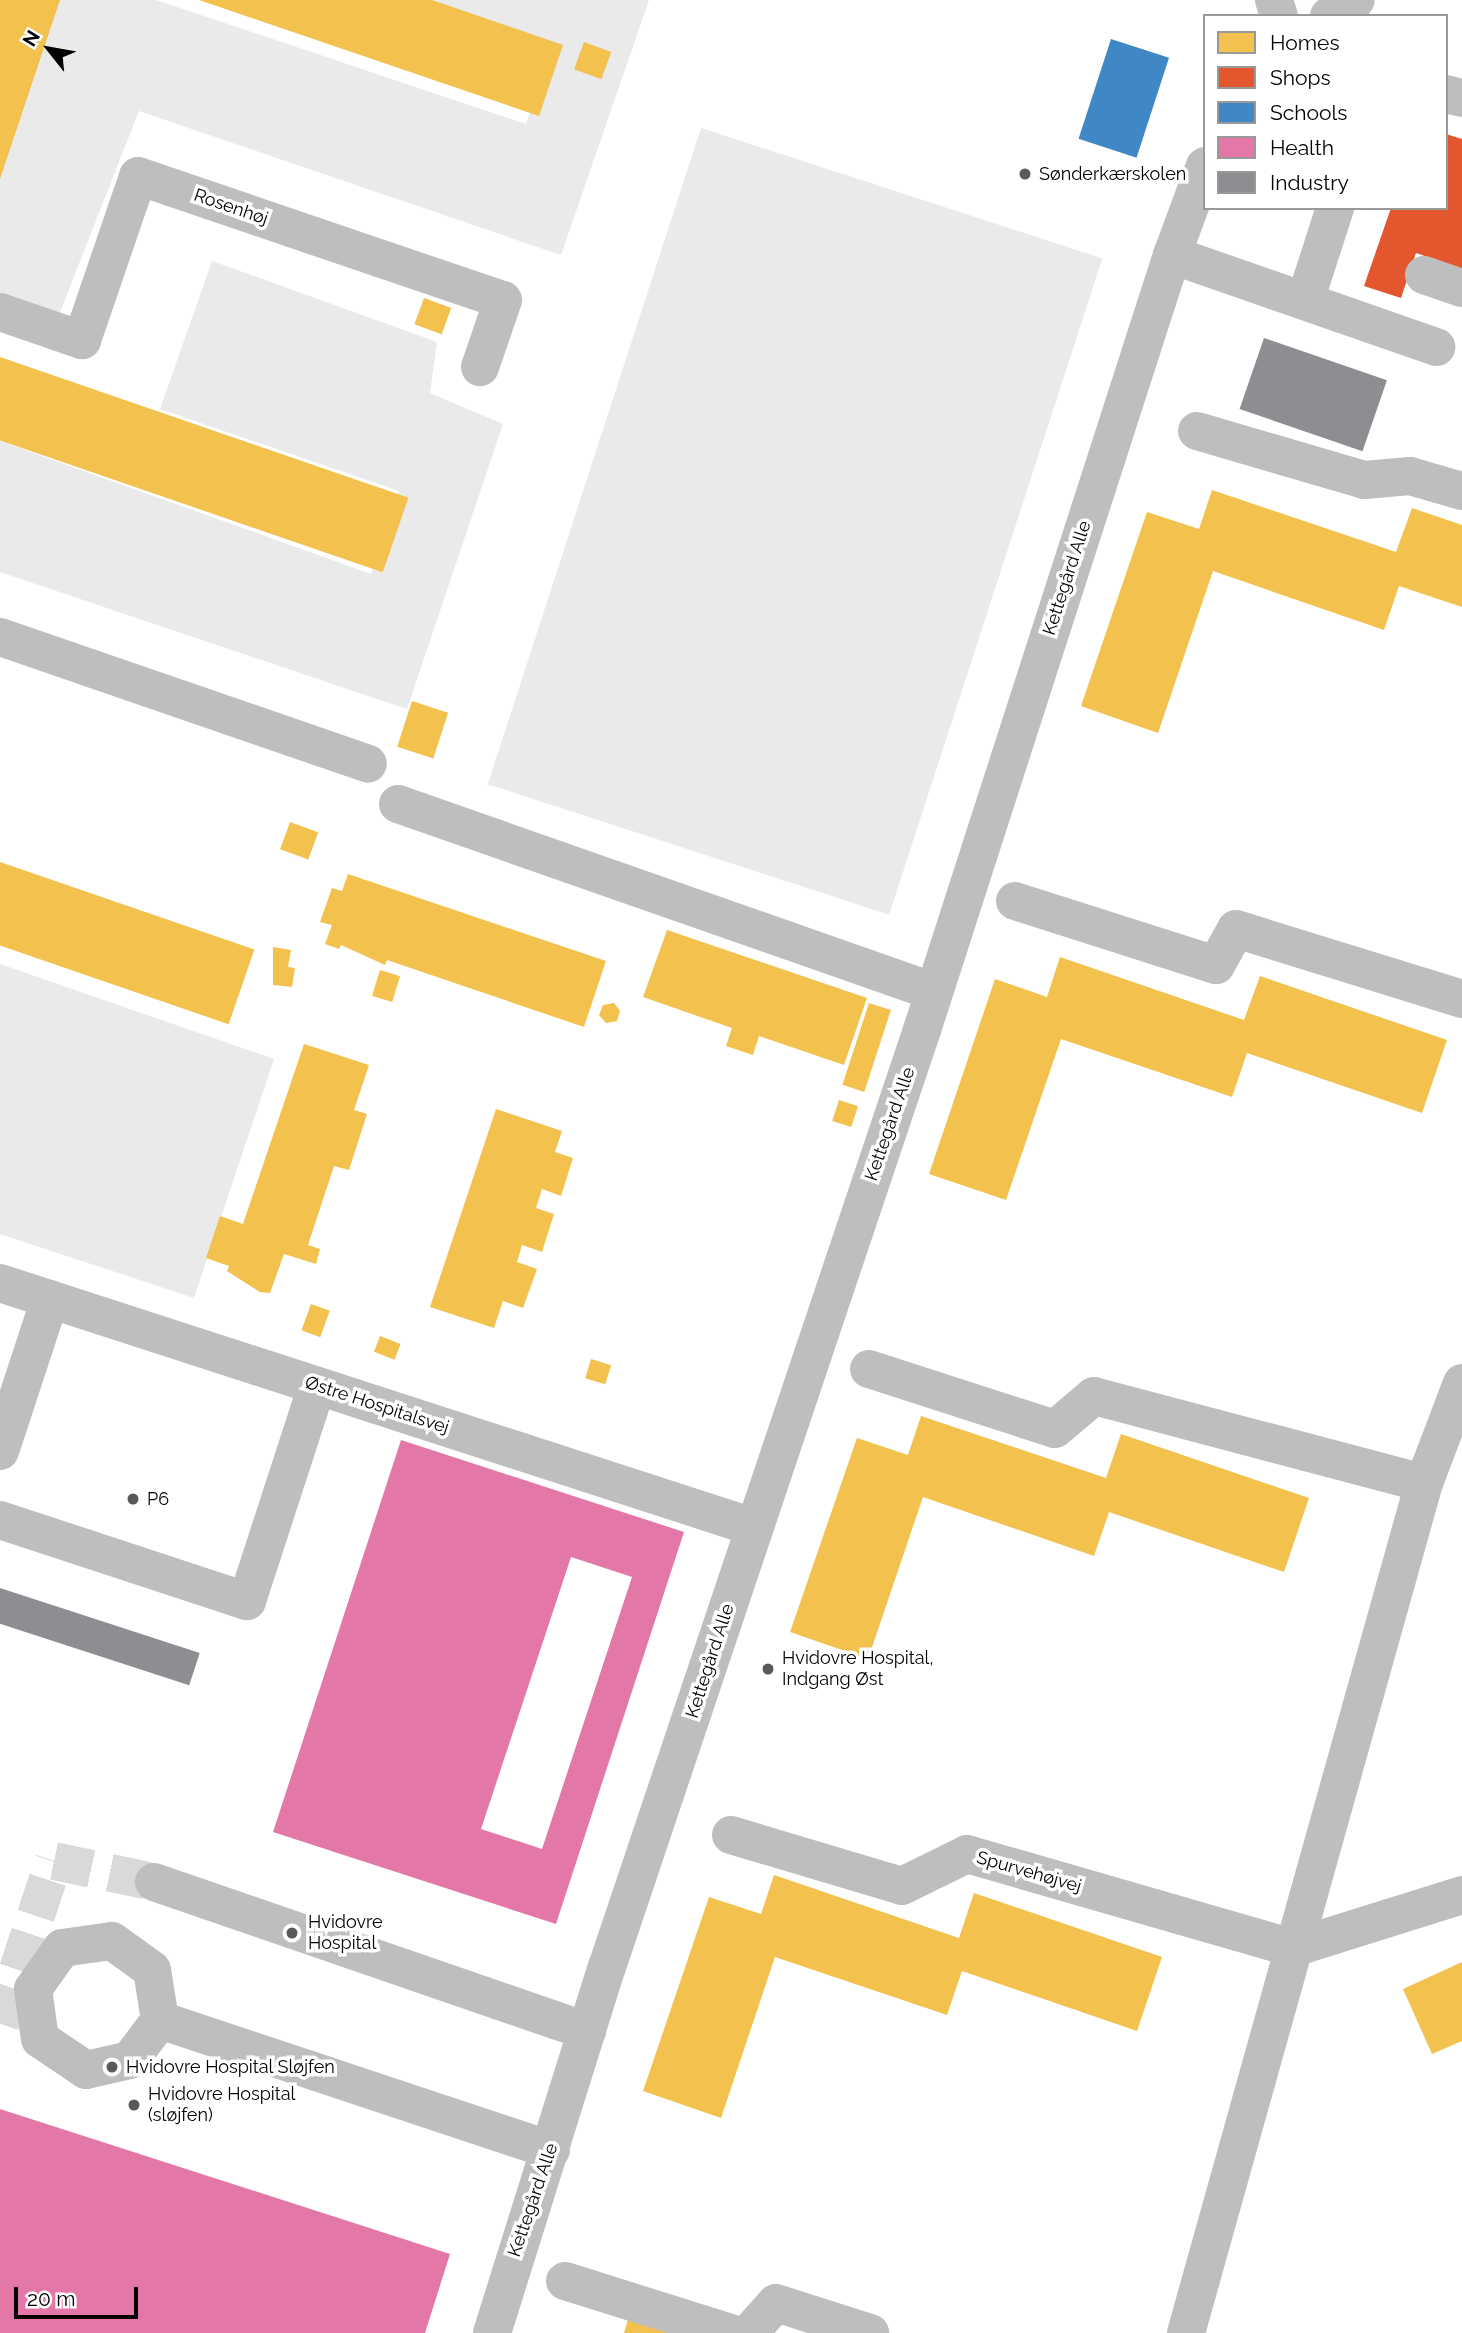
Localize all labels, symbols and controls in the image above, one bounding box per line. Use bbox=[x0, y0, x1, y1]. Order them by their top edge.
north arrow bbox=[14, 14, 84, 84]
legend bbox=[1203, 14, 1448, 210]
text: N bbox=[18, 26, 44, 50]
text: Homes bbox=[1270, 30, 1340, 55]
text: Shops bbox=[1270, 65, 1331, 90]
text: Schools bbox=[1270, 100, 1347, 125]
text: Health bbox=[1270, 135, 1334, 160]
place label: Sønderkærskolen bbox=[1039, 163, 1186, 185]
marker: Sønderkærskolen bbox=[1017, 166, 1033, 182]
text: Industry bbox=[1270, 170, 1349, 195]
street label: Rosenhøj bbox=[191, 184, 271, 230]
street label: Kettegård Alle bbox=[1038, 518, 1096, 638]
street label: Kettegård Alle bbox=[860, 1064, 920, 1184]
street label: Østre Hospitalsvej bbox=[302, 1372, 452, 1438]
place label: P6 bbox=[147, 1488, 169, 1510]
marker: P6 bbox=[125, 1491, 141, 1507]
street label: Kettegård Alle bbox=[681, 1601, 739, 1721]
place label: Hvidovre Hospital, Indgang Øst bbox=[782, 1648, 934, 1690]
marker: Hvidovre Hospital, Indgang Øst bbox=[760, 1661, 776, 1677]
street label: Spurvehøjvej bbox=[974, 1847, 1084, 1897]
place label: Hvidovre Hospital bbox=[308, 1912, 383, 1954]
marker: Hvidovre Hospital bbox=[282, 1923, 302, 1943]
place label: Hvidovre Hospital Sløjfen bbox=[126, 2056, 335, 2078]
marker: Hvidovre Hospital Sløjfen bbox=[104, 2059, 120, 2075]
place label: Hvidovre Hospital (sløjfen) bbox=[148, 2084, 295, 2126]
marker: Hvidovre Hospital (sløjfen) bbox=[126, 2097, 142, 2113]
street label: Kettegård Alle bbox=[503, 2140, 563, 2260]
scale bar bbox=[18, 2274, 142, 2318]
text: 20 m bbox=[27, 2286, 75, 2311]

